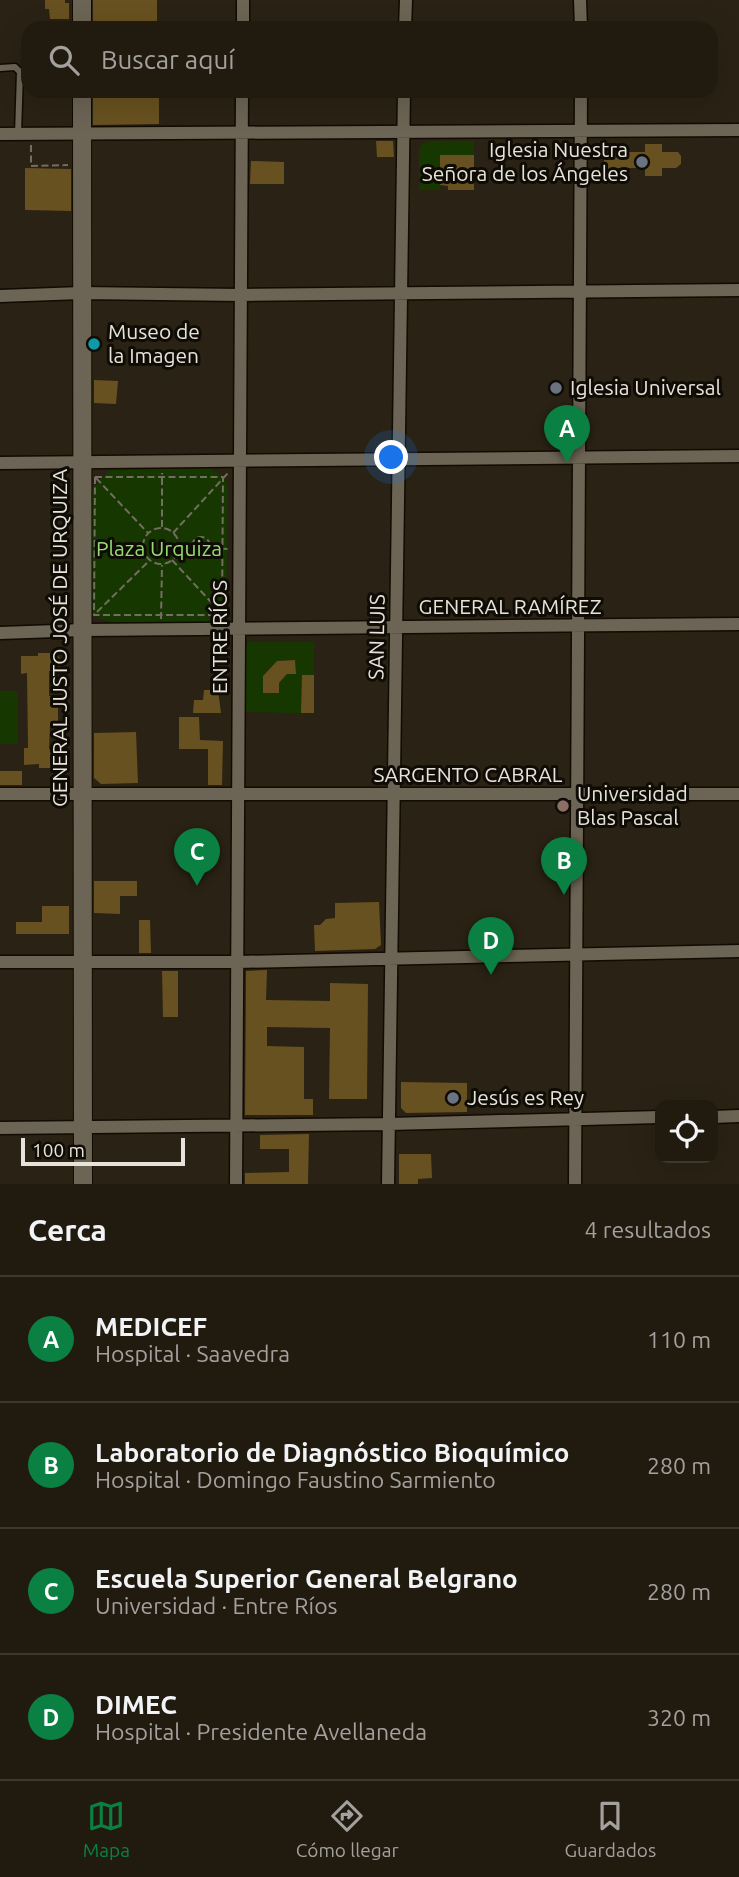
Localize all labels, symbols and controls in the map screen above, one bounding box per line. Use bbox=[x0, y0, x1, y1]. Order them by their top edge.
search box bbox=[21, 21, 718, 98]
icon: search bbox=[45, 41, 83, 79]
text: Buscar aquí bbox=[101, 45, 235, 74]
place label: Iglesia Nuestra Señora de los Ángeles bbox=[422, 137, 628, 185]
marker: Iglesia Nuestra Señora de los Ángeles bbox=[634, 154, 650, 170]
place label: Museo de la Imagen bbox=[108, 319, 200, 367]
marker: Museo de la Imagen bbox=[86, 336, 102, 352]
place label: Iglesia Universal bbox=[570, 375, 721, 399]
marker: Iglesia Universal bbox=[548, 380, 564, 396]
pin: A bbox=[544, 405, 590, 463]
your location bbox=[374, 440, 408, 474]
street label: GENERAL JUSTO JOSÉ DE URQUIZA bbox=[47, 469, 71, 807]
park label: Plaza Urquiza bbox=[96, 536, 222, 560]
street label: ENTRE RÍOS bbox=[207, 580, 231, 694]
street label: SAN LUIS bbox=[363, 594, 389, 680]
street label: GENERAL RAMÍREZ bbox=[418, 594, 602, 618]
street label: SARGENTO CABRAL bbox=[373, 762, 563, 786]
place label: Universidad Blas Pascal bbox=[577, 781, 688, 829]
marker: Universidad Blas Pascal bbox=[555, 798, 571, 814]
pin: C bbox=[174, 828, 220, 886]
pin: B bbox=[541, 837, 587, 895]
pin: D bbox=[468, 917, 514, 975]
place label: Jesús es Rey bbox=[467, 1085, 584, 1109]
marker: Jesús es Rey bbox=[445, 1090, 461, 1106]
map controls bbox=[655, 1100, 718, 1163]
button: locate bbox=[655, 1100, 718, 1163]
scale bar bbox=[21, 1135, 186, 1167]
text: 100 m bbox=[32, 1139, 85, 1161]
text: Cerca bbox=[28, 1213, 107, 1247]
text: 4 resultados bbox=[585, 1217, 711, 1242]
text: MEDICEF bbox=[95, 1312, 207, 1341]
text: A bbox=[43, 1327, 59, 1352]
text: 110 m bbox=[647, 1327, 711, 1352]
text: Hospital · Saavedra bbox=[95, 1341, 290, 1366]
text: Laboratorio de Diagnóstico Bioquímico bbox=[95, 1438, 569, 1467]
text: B bbox=[43, 1453, 59, 1478]
text: 280 m bbox=[647, 1453, 711, 1478]
text: Hospital · Domingo Faustino Sarmiento bbox=[95, 1467, 496, 1492]
text: Escuela Superior General Belgrano bbox=[95, 1564, 518, 1593]
text: C bbox=[44, 1579, 58, 1604]
text: 280 m bbox=[647, 1579, 711, 1604]
text: Universidad · Entre Ríos bbox=[95, 1593, 338, 1618]
text: DIMEC bbox=[95, 1690, 177, 1719]
text: D bbox=[43, 1705, 59, 1730]
text: 320 m bbox=[647, 1705, 711, 1730]
text: Hospital · Presidente Avellaneda bbox=[95, 1719, 427, 1744]
tab: Mapa bbox=[83, 1797, 130, 1861]
tab: Cómo llegar bbox=[296, 1797, 399, 1861]
tab: Guardados bbox=[564, 1797, 656, 1861]

